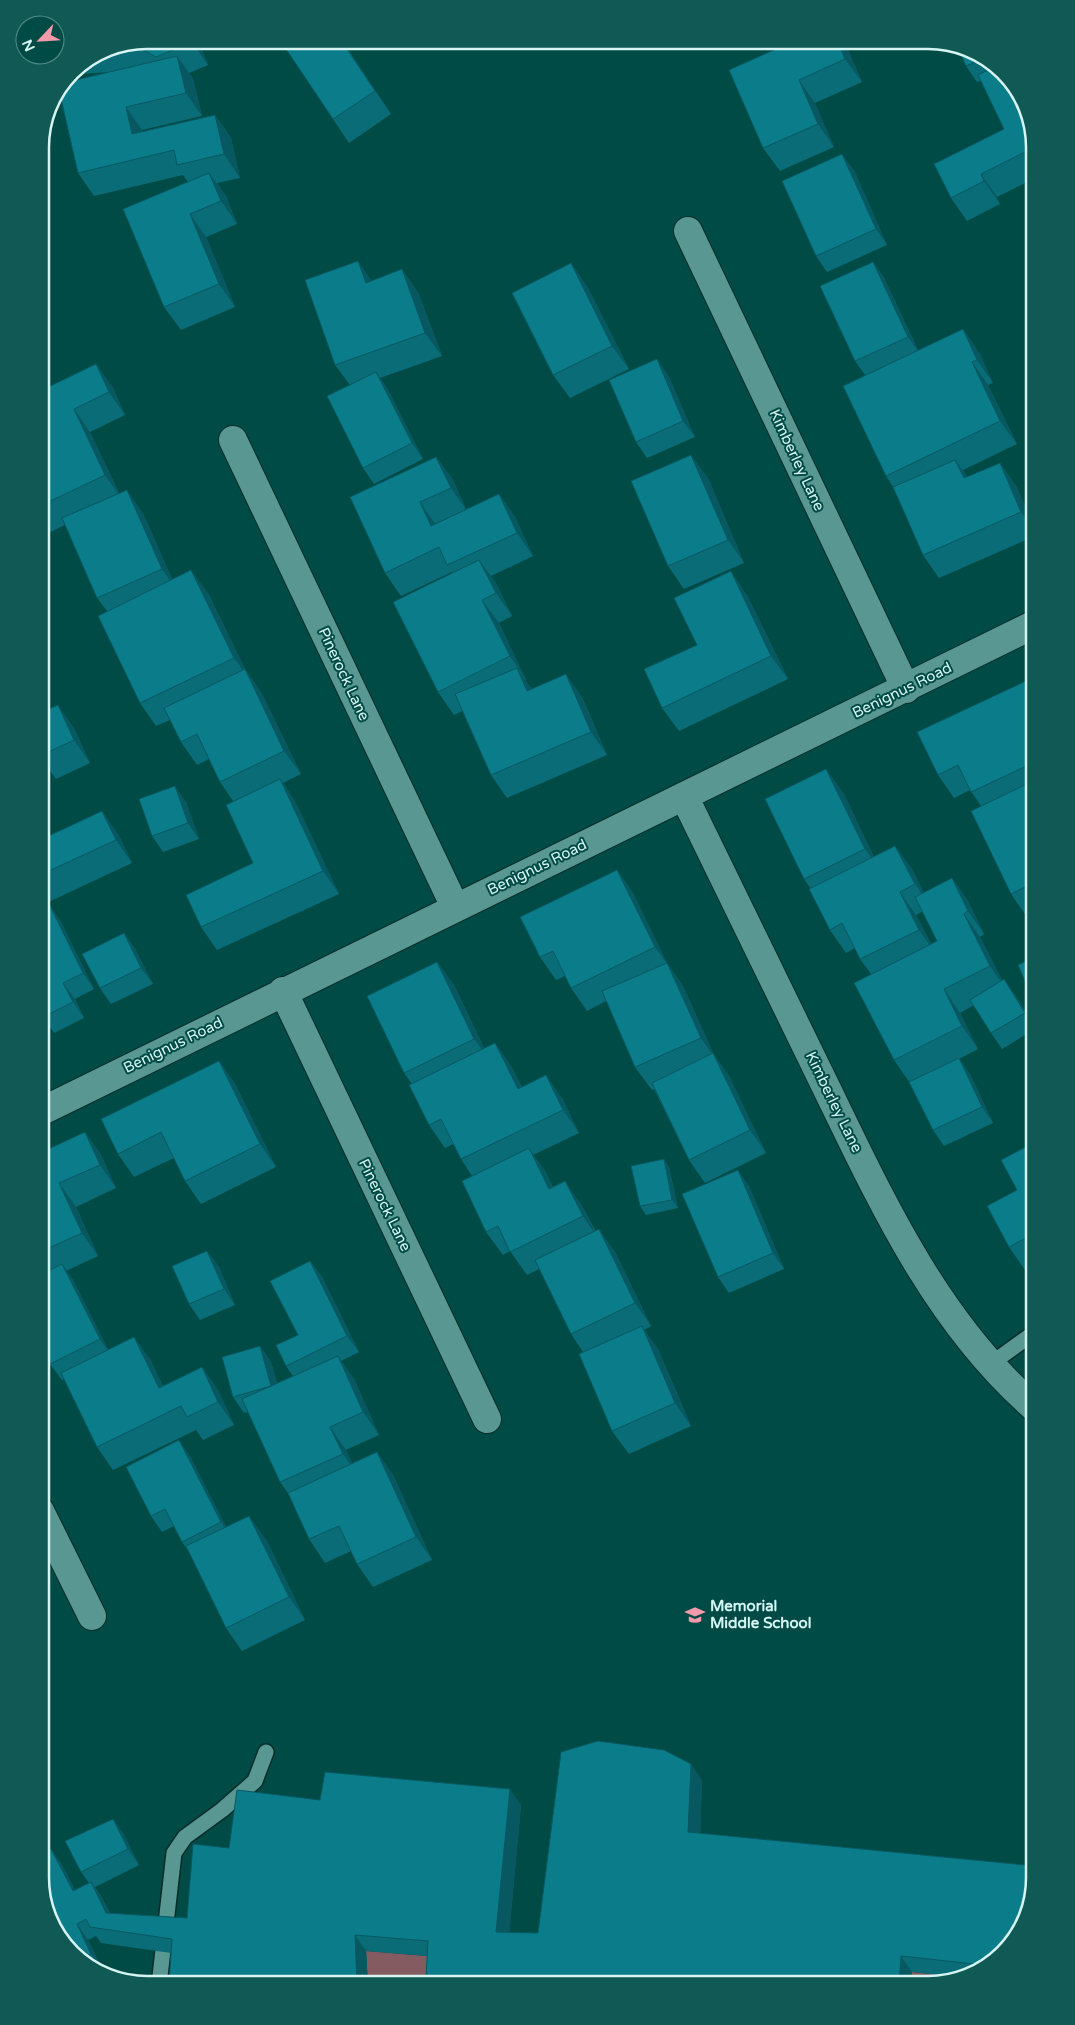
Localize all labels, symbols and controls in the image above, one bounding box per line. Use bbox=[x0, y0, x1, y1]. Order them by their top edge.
north arrow bbox=[15, 15, 65, 65]
text: N bbox=[19, 37, 39, 54]
street label: Kimberley Lane bbox=[766, 406, 828, 514]
street label: Pinerock Lane bbox=[315, 625, 373, 723]
street label: Benignus Road bbox=[849, 658, 955, 722]
street label: Benignus Road bbox=[484, 835, 590, 899]
street label: Benignus Road bbox=[120, 1013, 226, 1077]
street label: Kimberley Lane bbox=[802, 1049, 866, 1155]
street label: Pinerock Lane bbox=[355, 1156, 415, 1254]
place label: Memorial Middle School bbox=[710, 1597, 811, 1632]
school or university icon: Memorial Middle School bbox=[684, 1604, 706, 1626]

